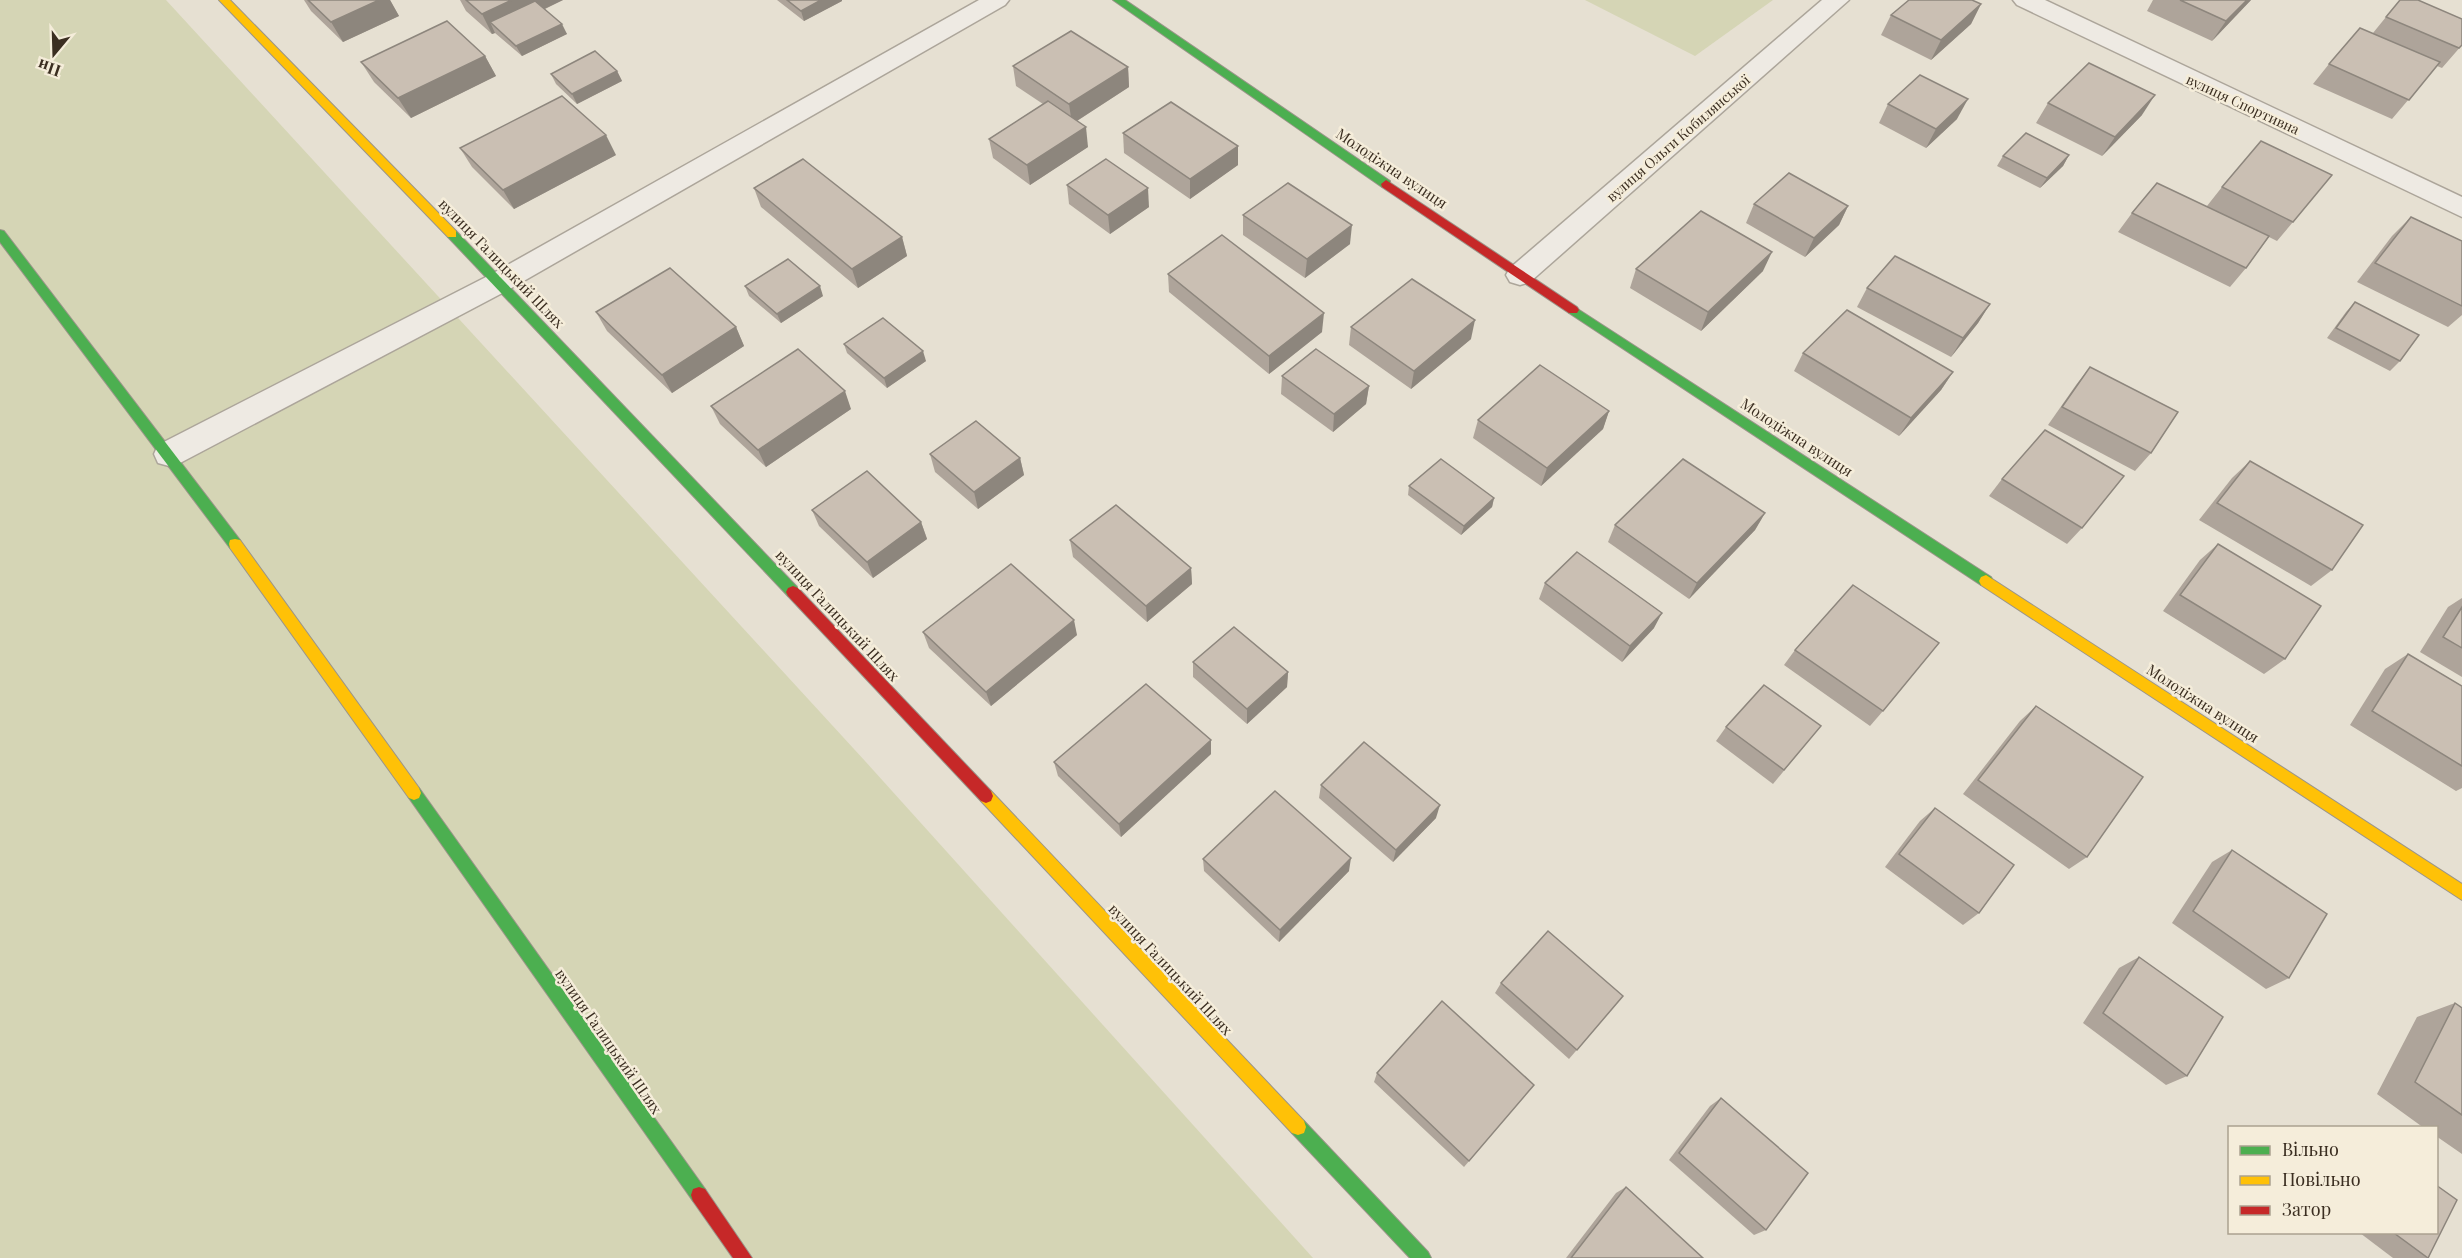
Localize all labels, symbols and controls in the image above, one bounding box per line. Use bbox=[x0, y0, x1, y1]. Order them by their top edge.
north arrow bbox=[24, 24, 84, 84]
text: Пн bbox=[35, 55, 63, 82]
street label: вулиця Спортивна bbox=[2183, 69, 2303, 139]
street label: вулиця Ольги Кобилянської bbox=[1602, 70, 1754, 206]
street label: Молодіжна вулиця bbox=[1332, 123, 1452, 213]
street label: вулиця Галицький Шлях bbox=[435, 194, 569, 332]
street label: Молодіжна вулиця bbox=[1737, 393, 1857, 481]
street label: вулиця Галицький Шлях bbox=[772, 545, 904, 685]
street label: Молодіжна вулиця bbox=[2143, 659, 2263, 747]
street label: вулиця Галицький Шлях bbox=[1105, 899, 1237, 1039]
street label: вулиця Галицький Шлях bbox=[551, 964, 667, 1118]
legend bbox=[2228, 1126, 2438, 1234]
text: Вільно bbox=[2282, 1137, 2339, 1161]
text: Повільно bbox=[2282, 1167, 2361, 1191]
text: Затор bbox=[2282, 1197, 2331, 1221]

